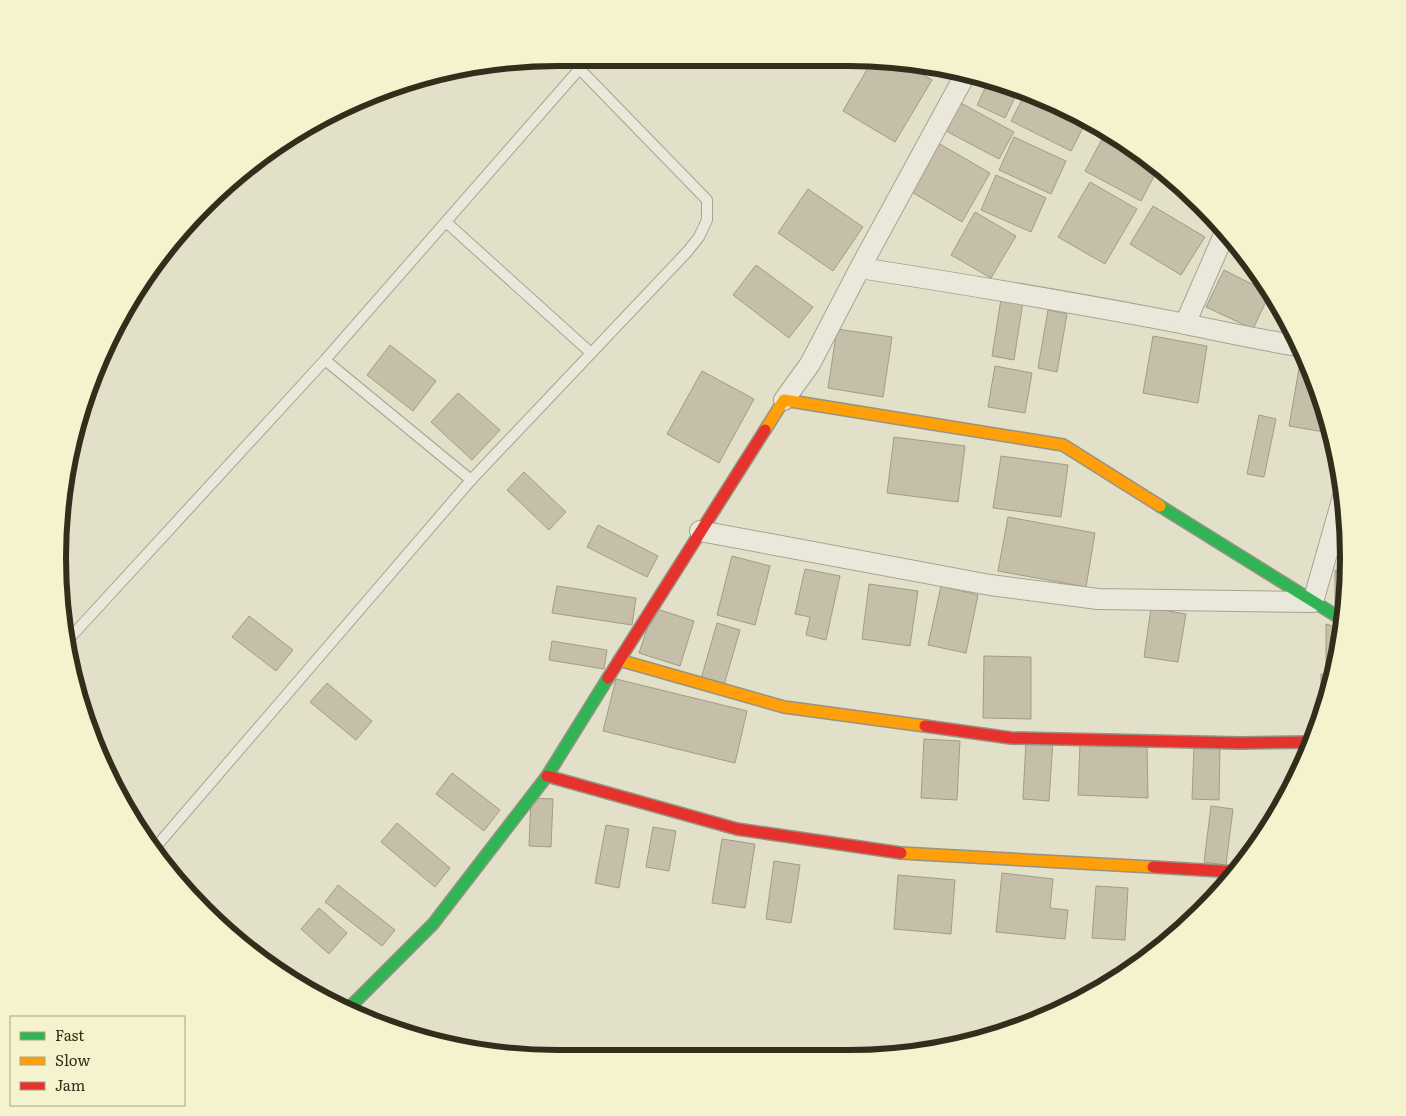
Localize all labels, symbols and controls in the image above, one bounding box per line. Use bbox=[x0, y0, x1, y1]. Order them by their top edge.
legend bbox=[10, 1016, 185, 1106]
text: Fast bbox=[55, 1023, 84, 1046]
text: Slow bbox=[55, 1048, 90, 1071]
text: Jam bbox=[55, 1073, 86, 1096]

